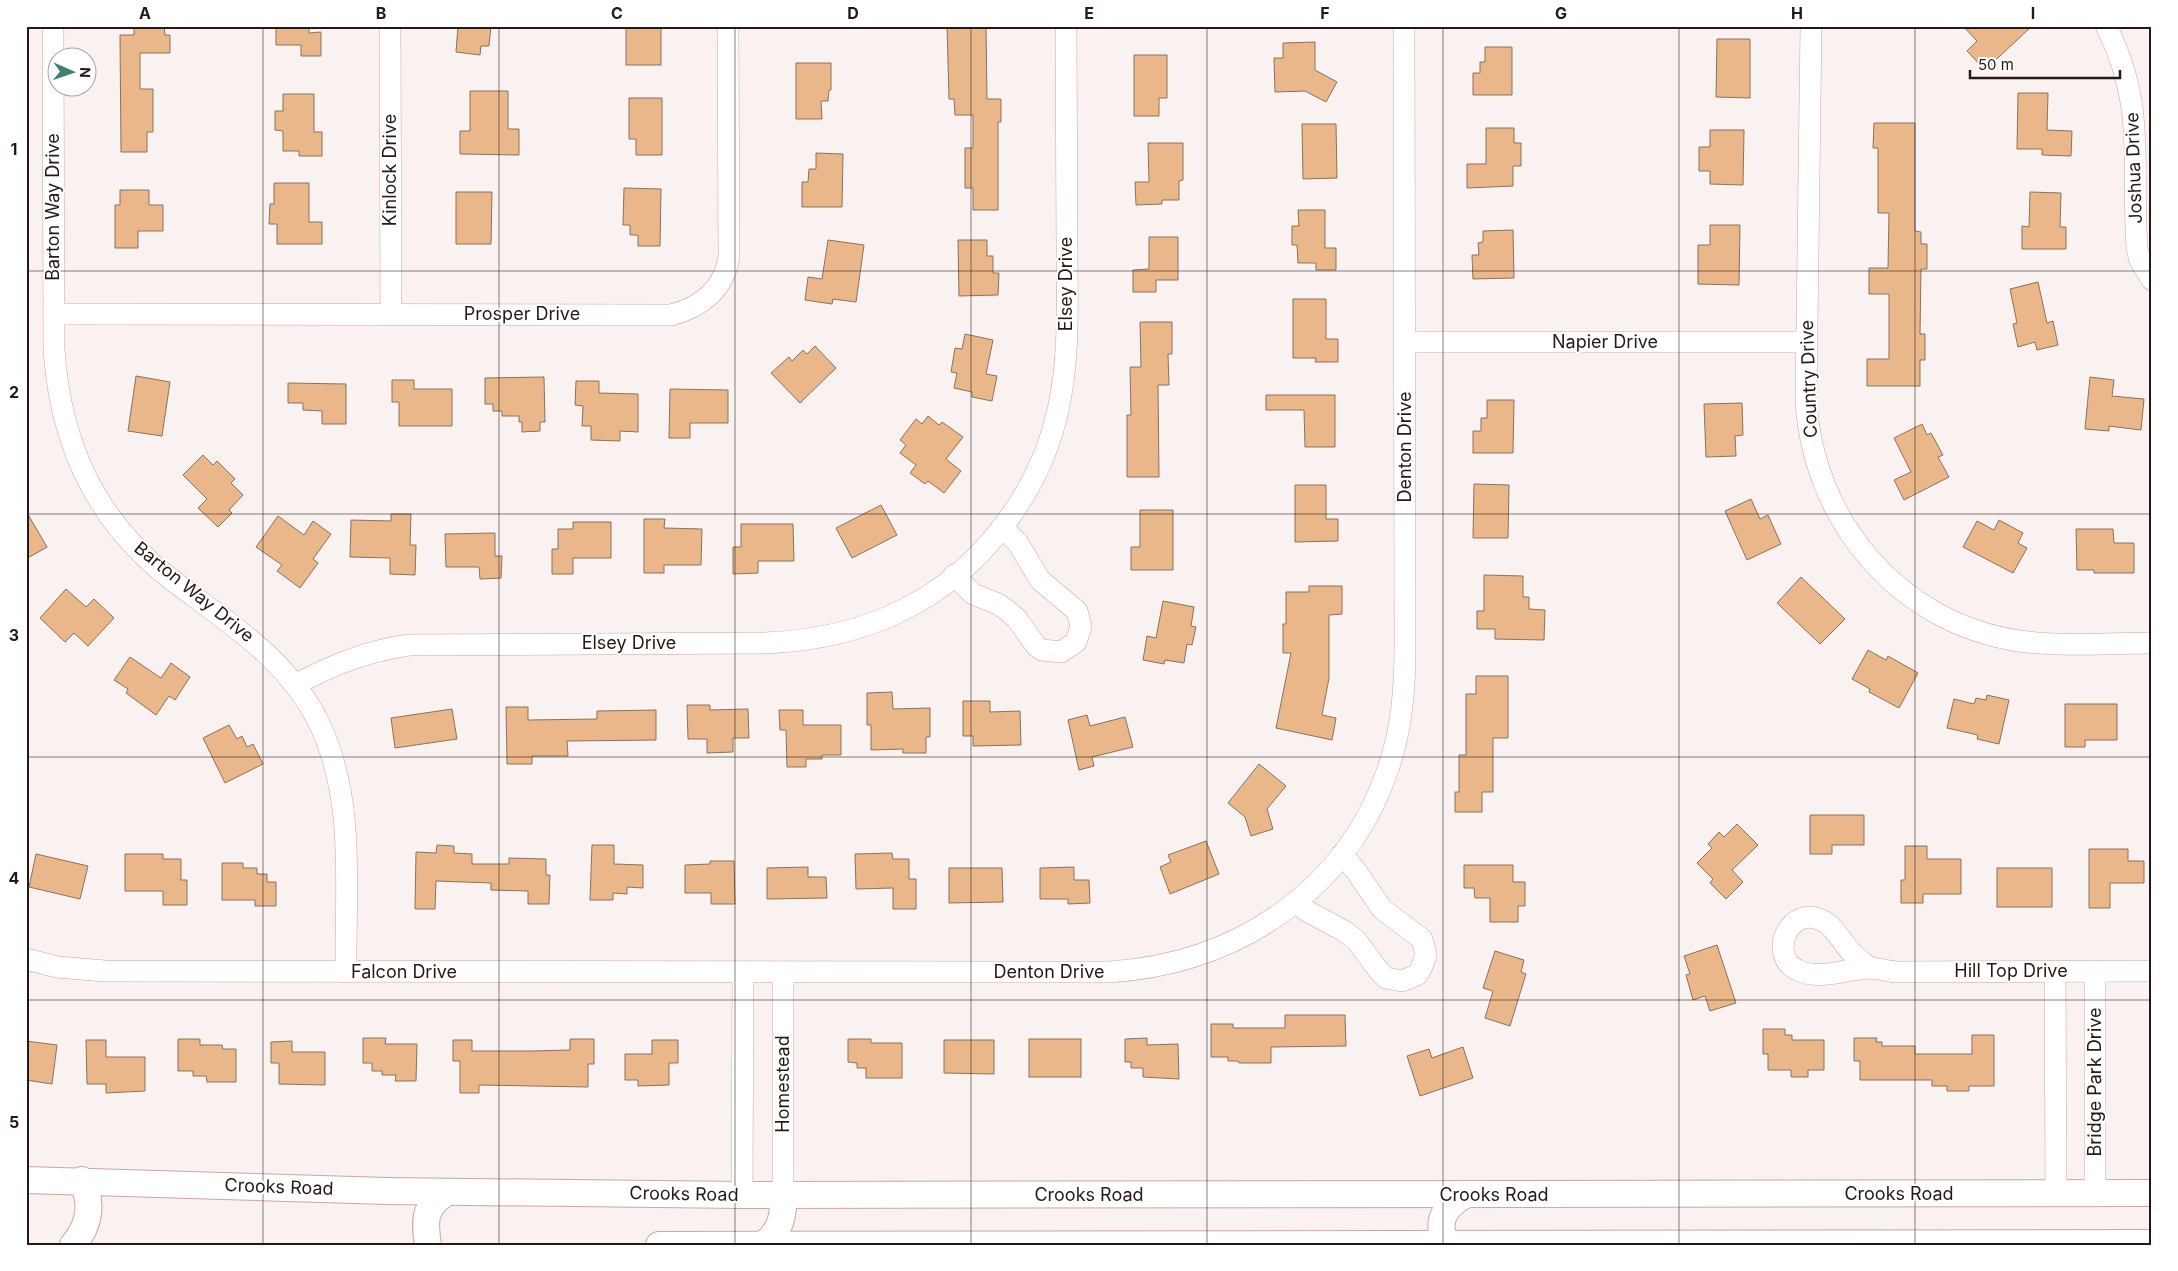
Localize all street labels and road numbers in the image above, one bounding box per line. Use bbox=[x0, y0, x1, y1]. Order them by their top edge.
street label: Joshua Drive bbox=[2121, 112, 2146, 224]
street label: Kinlock Drive bbox=[379, 114, 400, 226]
street label: Barton Way Drive bbox=[42, 133, 63, 281]
street label: Elsey Drive bbox=[1055, 237, 1076, 331]
street label: Prosper Drive bbox=[464, 303, 580, 324]
street label: Country Drive bbox=[1796, 320, 1821, 438]
street label: Napier Drive bbox=[1552, 331, 1658, 352]
street label: Denton Drive bbox=[1394, 392, 1415, 503]
street label: Barton Way Drive bbox=[130, 537, 258, 646]
street label: Elsey Drive bbox=[582, 632, 676, 653]
street label: Hill Top Drive bbox=[1954, 960, 2068, 981]
street label: Falcon Drive bbox=[351, 961, 457, 982]
street label: Denton Drive bbox=[994, 961, 1105, 982]
street label: Bridge Park Drive bbox=[2084, 1007, 2105, 1157]
street label: Homestead bbox=[772, 1035, 793, 1133]
street label: Crooks Road bbox=[224, 1174, 334, 1199]
street label: Crooks Road bbox=[629, 1182, 739, 1205]
street label: Crooks Road bbox=[1844, 1183, 1954, 1204]
street label: Crooks Road bbox=[1034, 1184, 1144, 1205]
street label: Crooks Road bbox=[1439, 1184, 1549, 1205]

